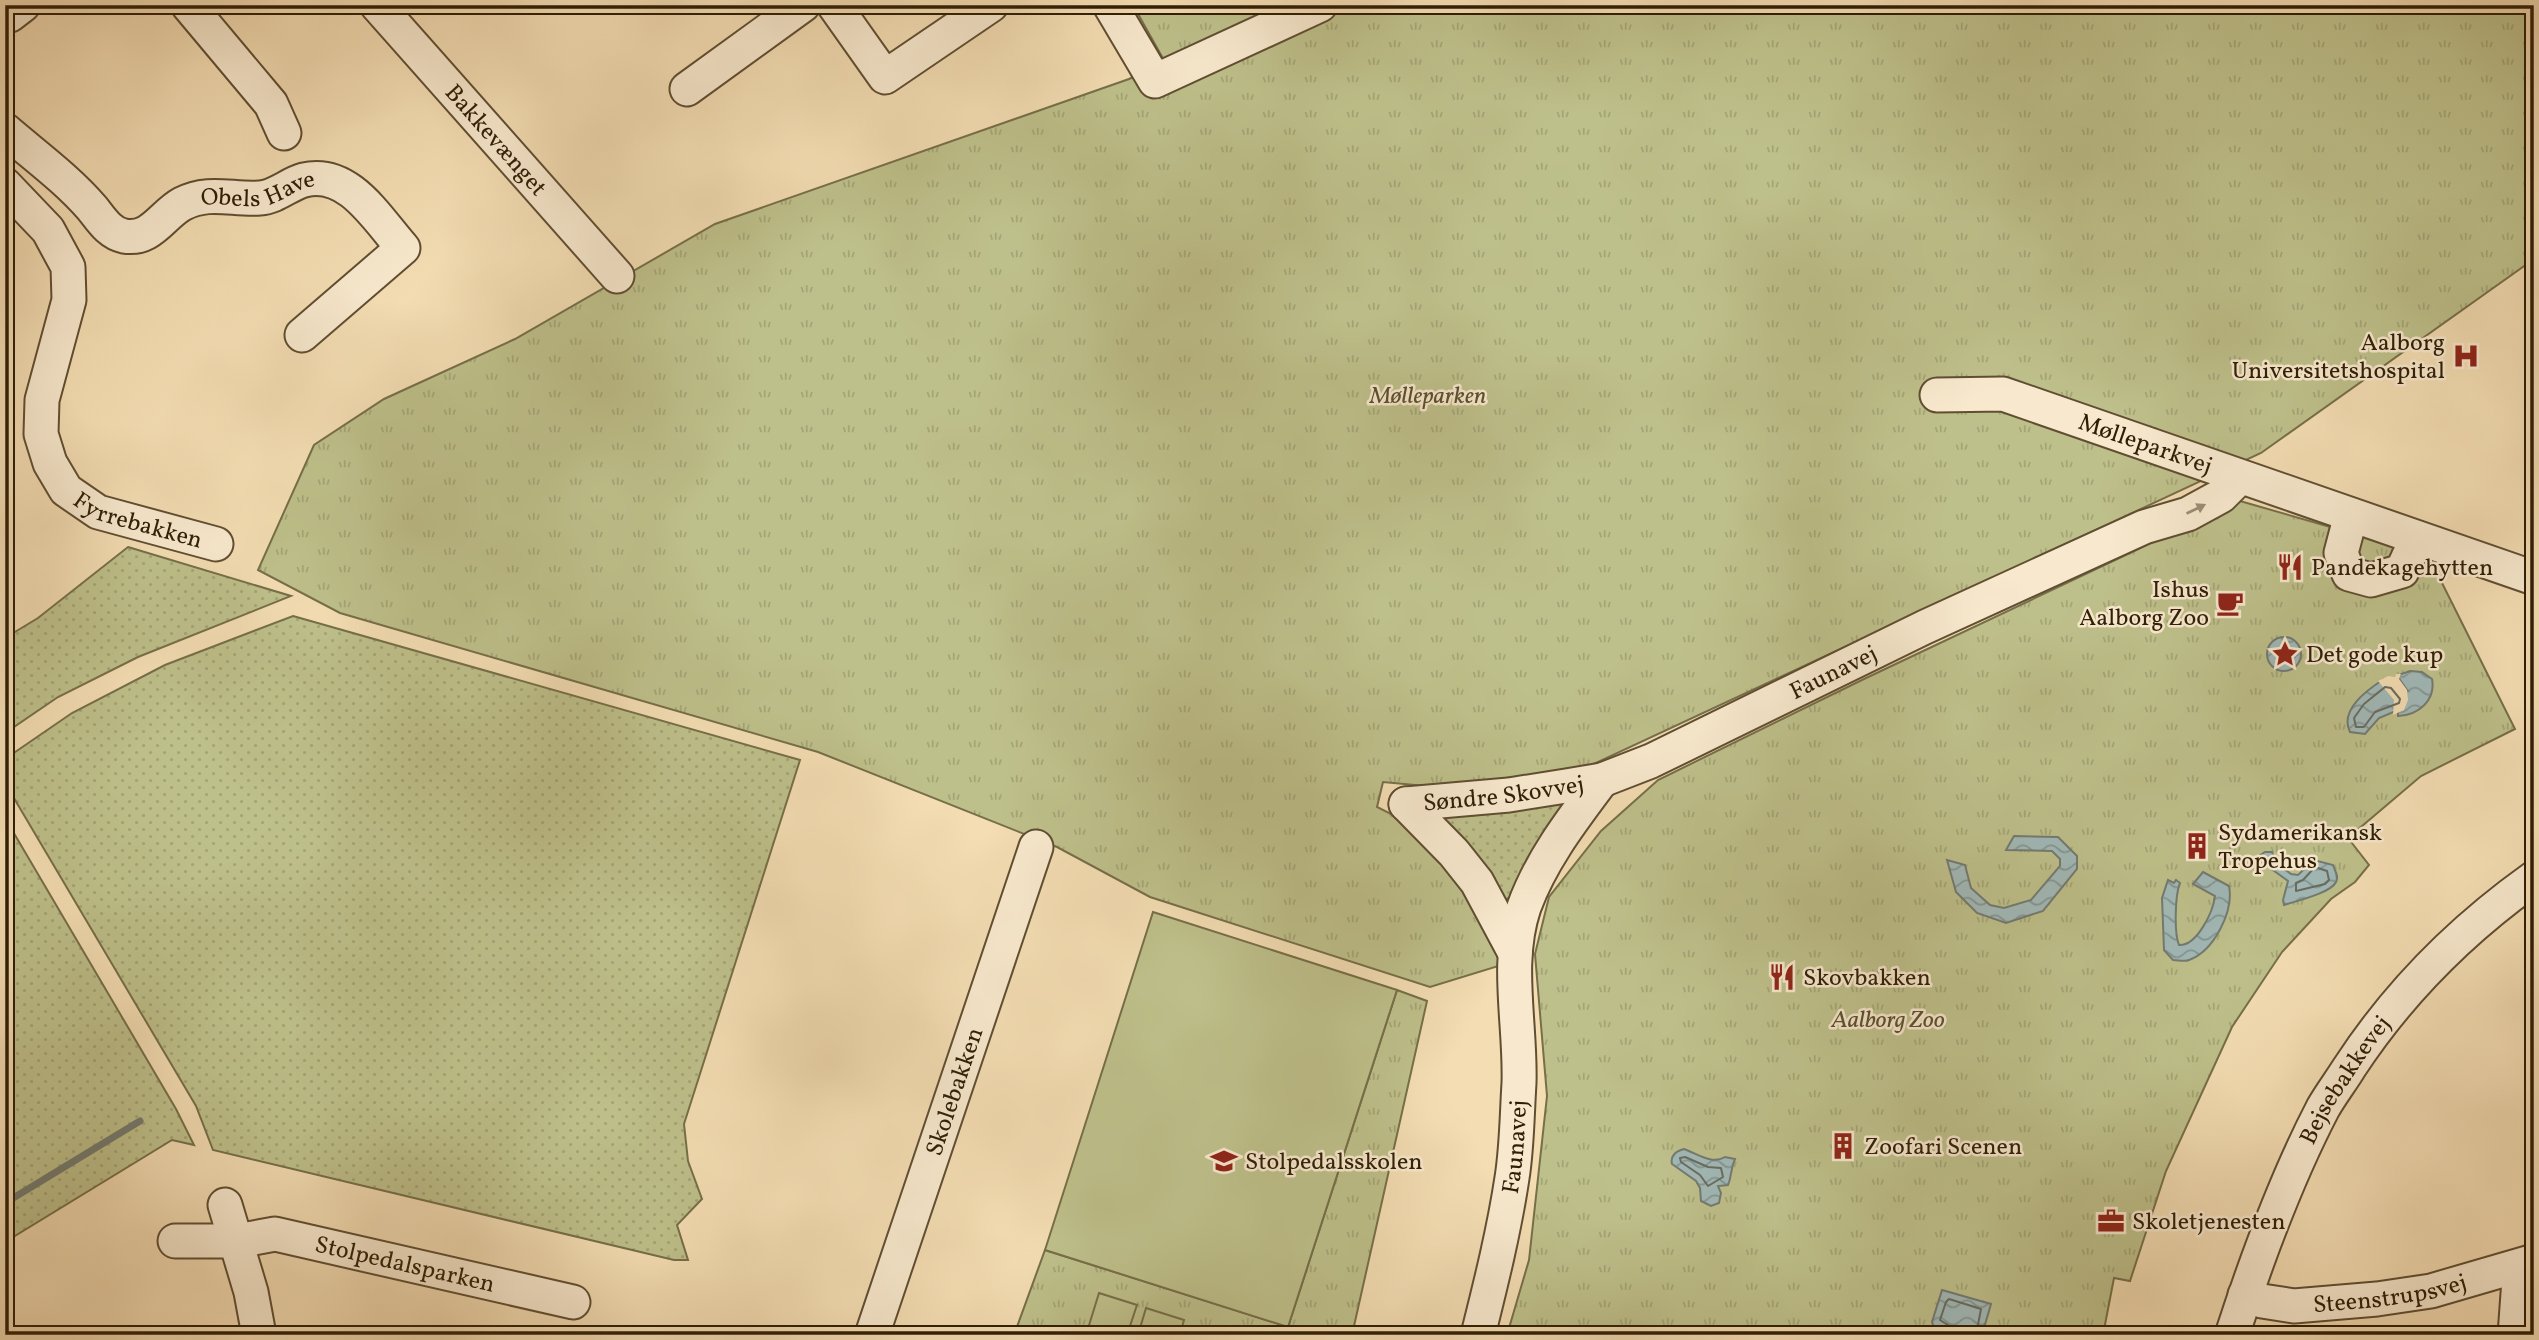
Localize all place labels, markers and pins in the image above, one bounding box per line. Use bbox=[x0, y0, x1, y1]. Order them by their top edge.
place label: Aalborg Universitetshospital bbox=[2232, 327, 2445, 389]
hospital icon: Aalborg Universitetshospital bbox=[2451, 341, 2481, 371]
restaurant icon: Pandekagehytten bbox=[2275, 552, 2305, 582]
place label: Pandekagehytten bbox=[2311, 552, 2493, 586]
place label: Ishus Aalborg Zoo bbox=[2079, 574, 2209, 636]
cafe icon: Ishus Aalborg Zoo bbox=[2215, 588, 2245, 618]
place icon: Det gode kup bbox=[2270, 639, 2300, 669]
place label: Det gode kup bbox=[2306, 639, 2443, 673]
place label: Sydamerikansk Tropehus bbox=[2218, 817, 2382, 879]
building icon: Sydamerikansk Tropehus bbox=[2182, 831, 2212, 861]
restaurant icon: Skovbakken bbox=[1767, 962, 1797, 992]
place label: Skovbakken bbox=[1803, 962, 1931, 996]
building icon: Zoofari Scenen bbox=[1828, 1131, 1858, 1161]
place label: Zoofari Scenen bbox=[1864, 1131, 2022, 1165]
school or university icon: Stolpedalsskolen bbox=[1209, 1146, 1239, 1176]
place label: Stolpedalsskolen bbox=[1245, 1146, 1423, 1180]
office icon: Skoletjenesten bbox=[2096, 1206, 2126, 1236]
place label: Skoletjenesten bbox=[2132, 1206, 2286, 1240]

